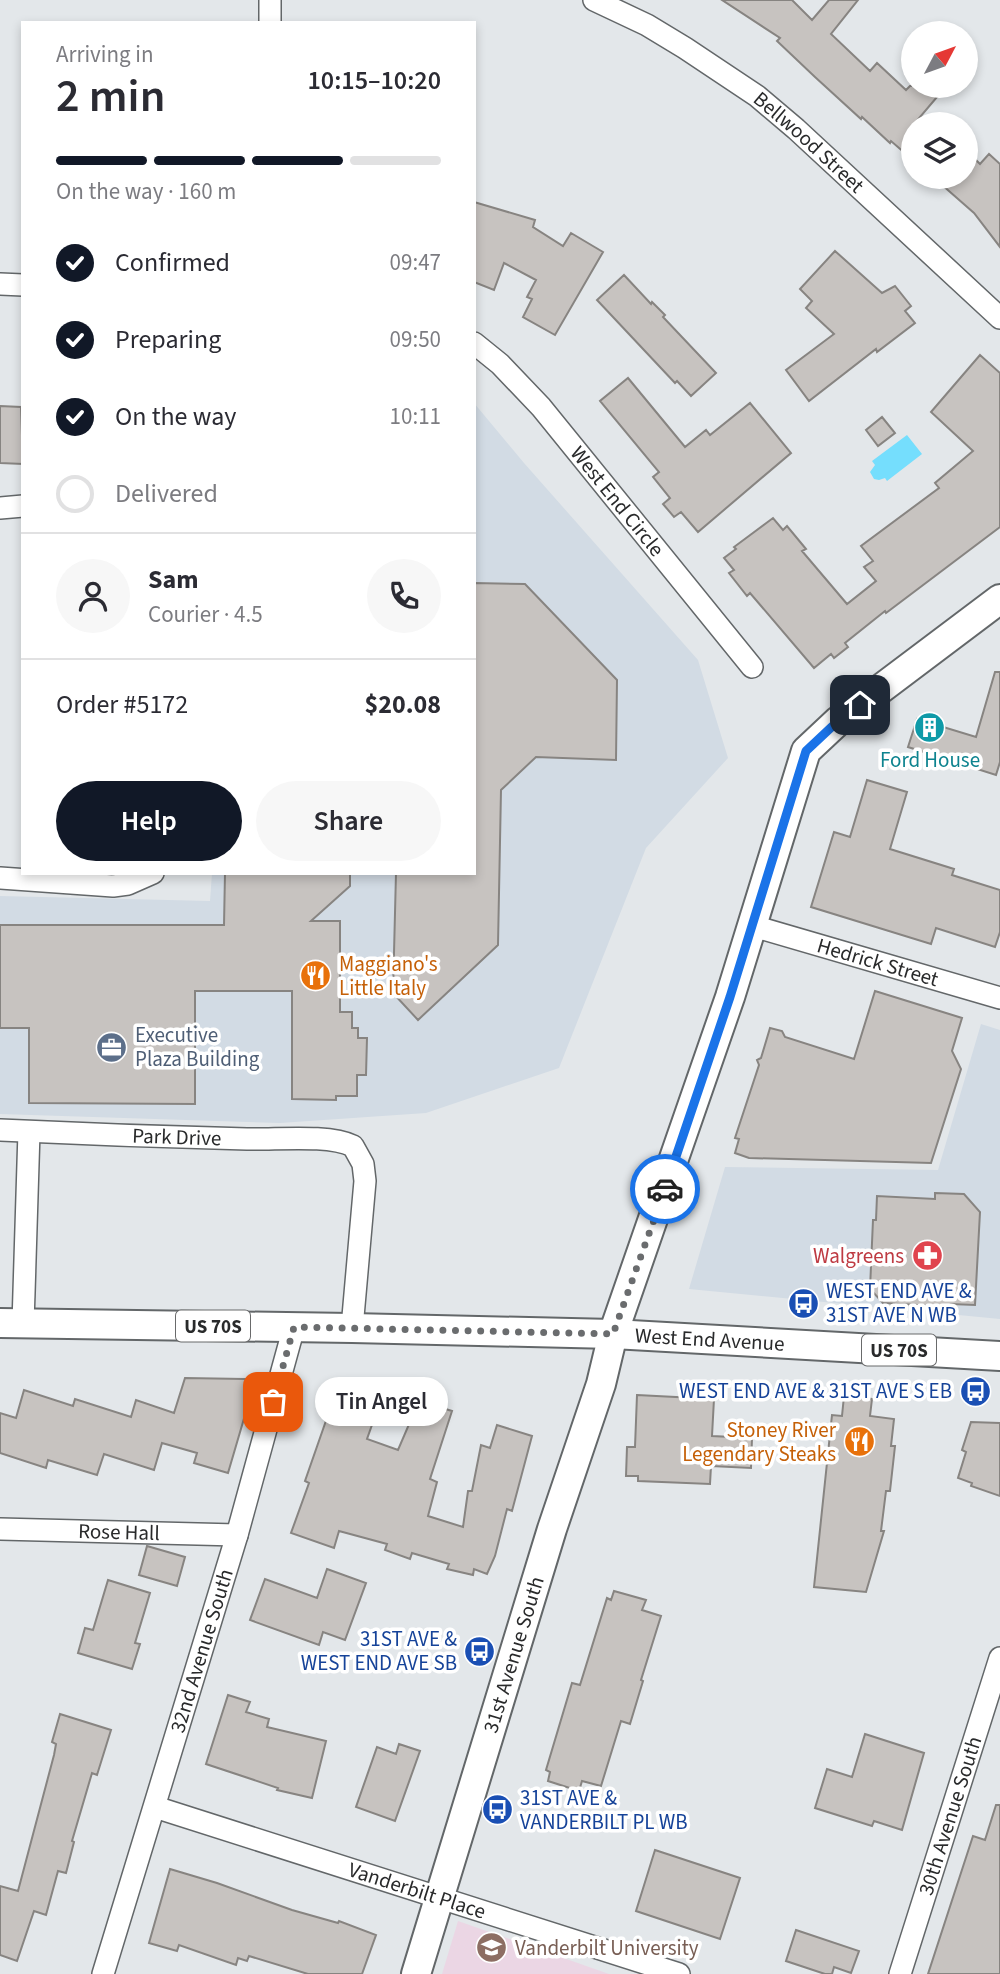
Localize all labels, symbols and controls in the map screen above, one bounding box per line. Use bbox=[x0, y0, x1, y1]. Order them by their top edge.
north arrow bbox=[901, 21, 978, 98]
map controls bbox=[901, 21, 978, 189]
text: Arriving in bbox=[56, 38, 154, 71]
text: 10:15–10:20 bbox=[308, 62, 441, 99]
text: 2 min bbox=[56, 64, 165, 129]
street label: Bellwood Street bbox=[747, 84, 871, 200]
button: layers bbox=[901, 112, 978, 189]
text: On the way · 160 m bbox=[56, 175, 236, 208]
icon: check bbox=[56, 244, 94, 282]
text: Confirmed bbox=[115, 244, 230, 281]
text: 09:47 bbox=[390, 246, 441, 279]
icon: check bbox=[56, 321, 94, 359]
text: Preparing bbox=[115, 321, 221, 358]
text: 09:50 bbox=[390, 323, 441, 356]
icon: check bbox=[56, 398, 94, 436]
text: On the way bbox=[115, 398, 236, 435]
text: 10:11 bbox=[390, 400, 441, 433]
street label: West End Circle bbox=[563, 439, 671, 563]
text: Delivered bbox=[115, 475, 218, 512]
button: person bbox=[56, 559, 130, 633]
button: phone bbox=[367, 559, 441, 633]
text: Sam bbox=[148, 561, 198, 598]
text: Courier · 4.5 bbox=[148, 598, 263, 631]
pin bbox=[830, 675, 890, 735]
text: Order #5172 bbox=[56, 686, 188, 723]
text: $20.08 bbox=[365, 686, 441, 723]
icon: home bbox=[841, 686, 879, 724]
building icon: Ford House bbox=[913, 711, 947, 745]
place label: Ford House bbox=[880, 745, 980, 775]
button: Help bbox=[56, 781, 242, 861]
button: Share bbox=[256, 781, 441, 861]
street label: Hedrick Street bbox=[814, 930, 942, 994]
place label: Maggiano's Little Italy bbox=[339, 949, 438, 1003]
restaurant icon: Maggiano's Little Italy bbox=[299, 959, 333, 993]
place label: Executive Plaza Building bbox=[135, 1020, 260, 1074]
office icon: Executive Plaza Building bbox=[95, 1030, 129, 1064]
street label: Park Drive bbox=[132, 1121, 222, 1153]
courier bbox=[630, 1154, 700, 1224]
icon: car bbox=[646, 1170, 684, 1208]
pharmacy icon: Walgreens bbox=[910, 1239, 944, 1273]
place label: Walgreens bbox=[813, 1241, 904, 1271]
place label: WEST END AVE & 31ST AVE N WB bbox=[826, 1276, 972, 1330]
bus stop icon: WEST END AVE & 31ST AVE N WB bbox=[786, 1286, 820, 1320]
road number: US 70S bbox=[176, 1310, 250, 1342]
street label: West End Avenue bbox=[634, 1320, 785, 1359]
road number: US 70S bbox=[862, 1334, 936, 1366]
pin bbox=[243, 1372, 303, 1432]
bus stop icon: WEST END AVE & 31ST AVE S EB bbox=[958, 1374, 992, 1408]
place label: WEST END AVE & 31ST AVE S EB bbox=[679, 1376, 952, 1406]
callout: Tin Angel bbox=[315, 1378, 448, 1426]
icon: bag bbox=[254, 1383, 292, 1421]
text: Tin Angel bbox=[336, 1385, 427, 1418]
place label: Stoney River Legendary Steaks bbox=[682, 1415, 837, 1469]
restaurant icon: Stoney River Legendary Steaks bbox=[842, 1425, 876, 1459]
street label: Rose Hall bbox=[78, 1516, 160, 1548]
street label: 32nd Avenue South bbox=[163, 1565, 241, 1736]
street label: 31st Avenue South bbox=[476, 1573, 552, 1736]
place label: 31ST AVE & WEST END AVE SB bbox=[301, 1624, 457, 1678]
bus stop icon: 31ST AVE & WEST END AVE SB bbox=[463, 1634, 497, 1668]
street label: 30th Avenue South bbox=[911, 1732, 989, 1899]
place label: 31ST AVE & VANDERBILT PL WB bbox=[520, 1783, 688, 1837]
bus stop icon: 31ST AVE & VANDERBILT PL WB bbox=[480, 1793, 514, 1827]
street label: Vanderbilt Place bbox=[344, 1855, 490, 1926]
school or university icon: Vanderbilt University bbox=[475, 1931, 509, 1965]
place label: Vanderbilt University bbox=[515, 1933, 699, 1963]

